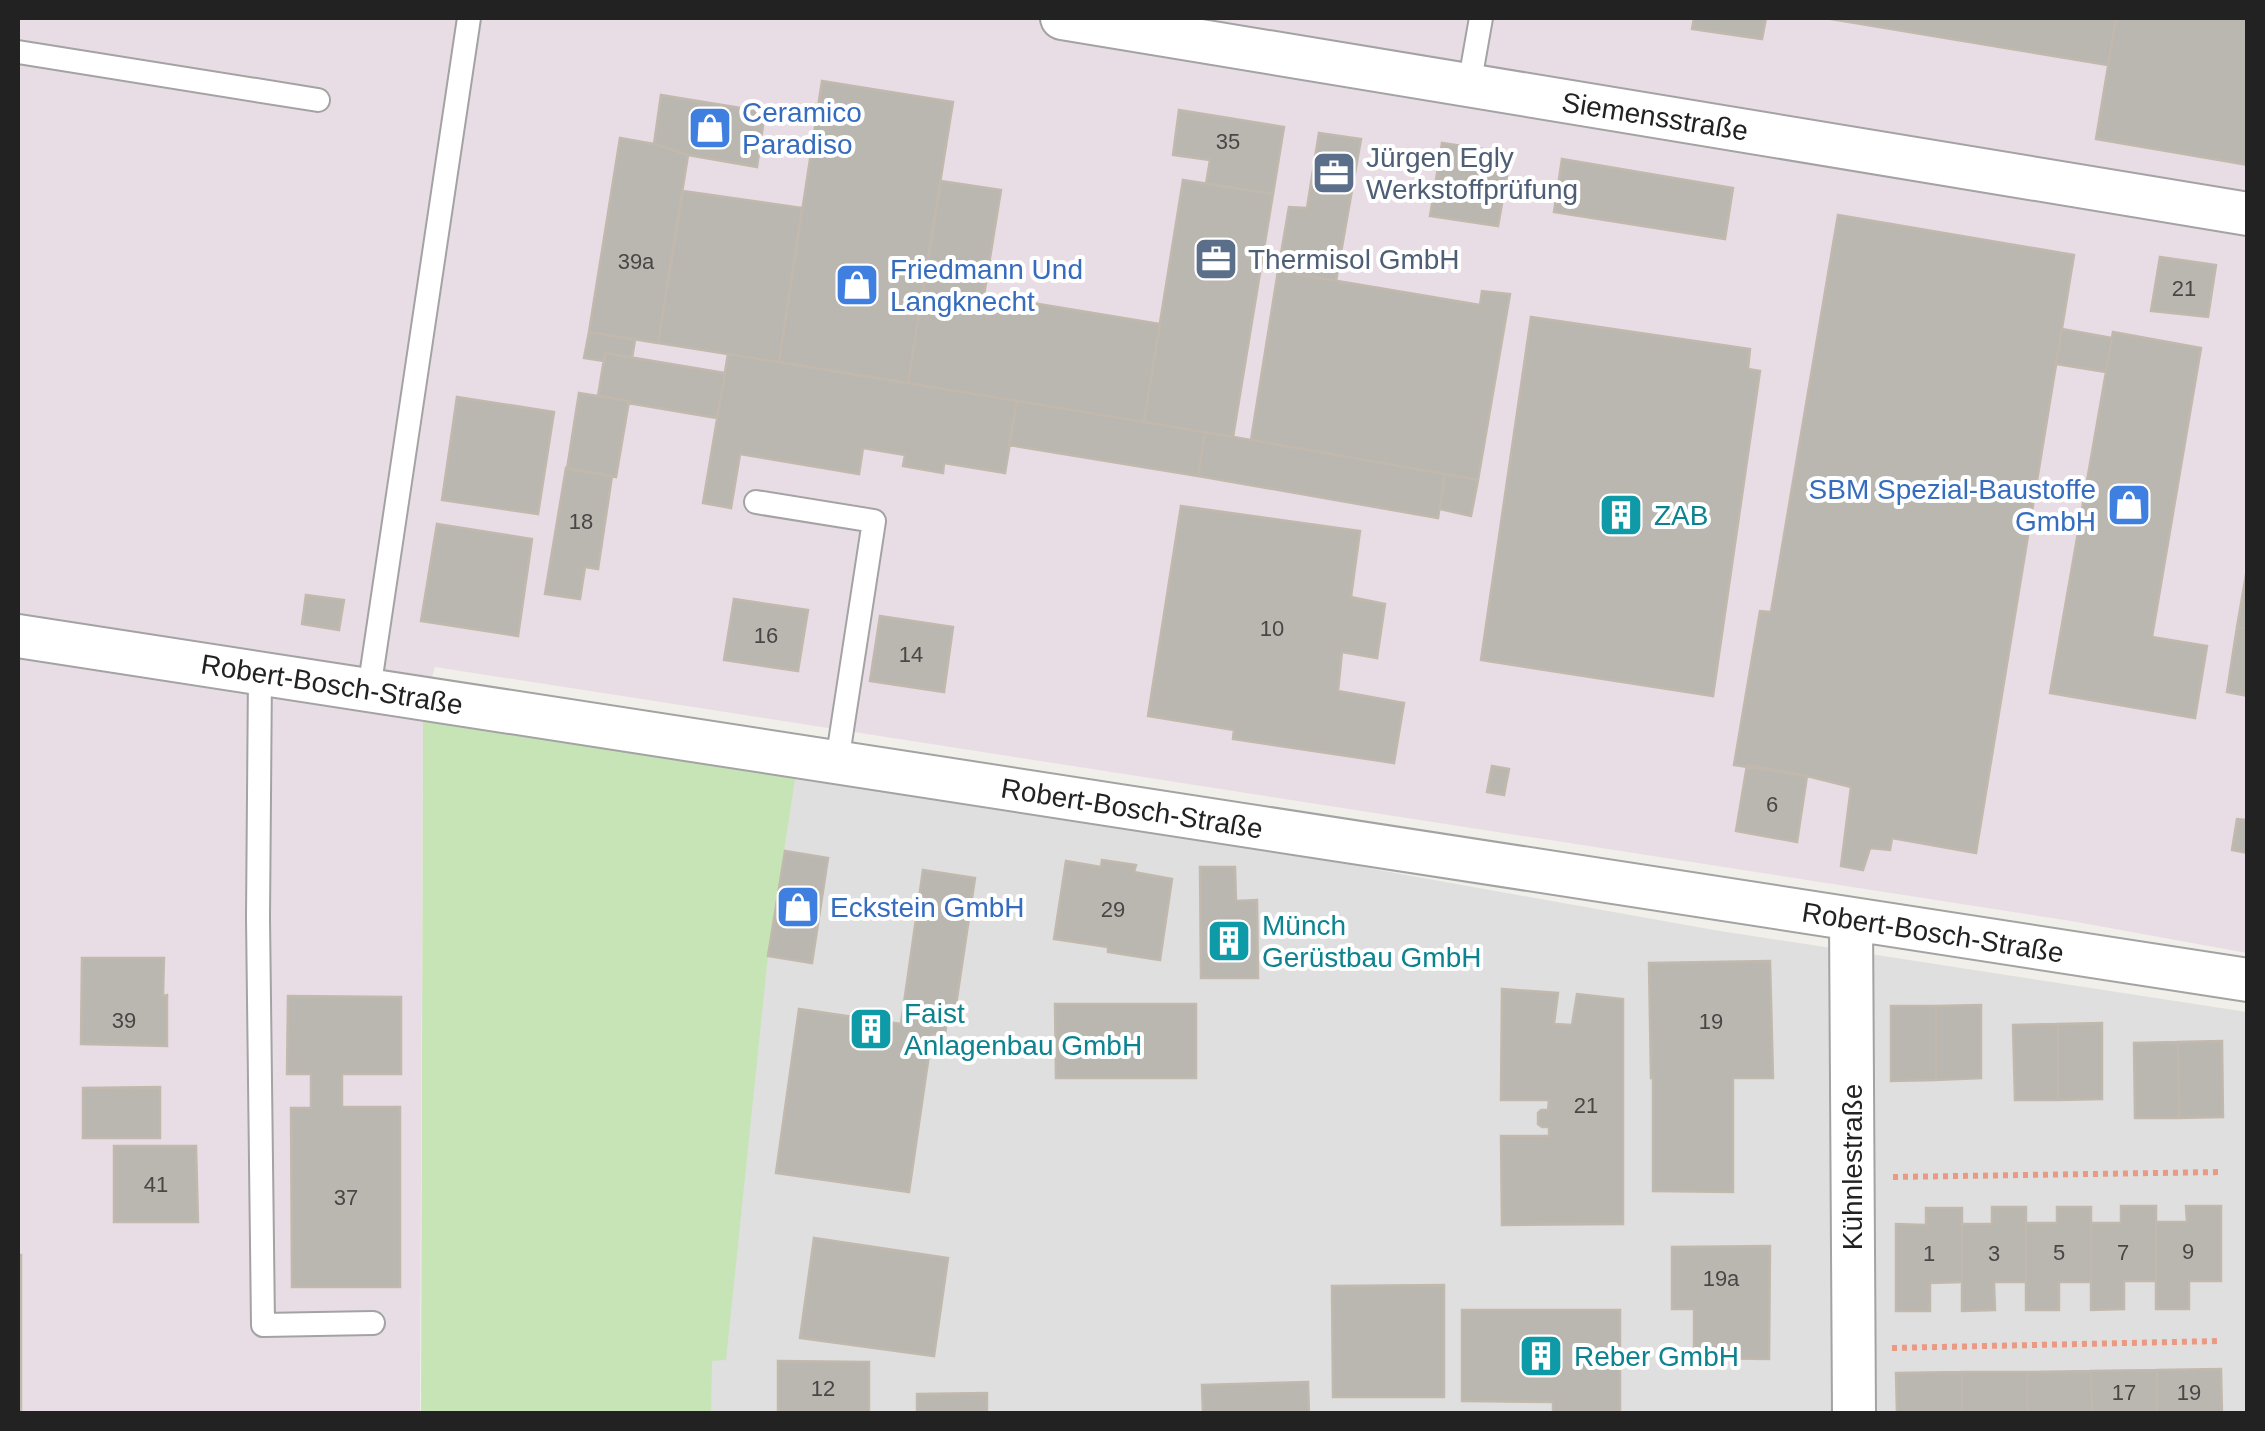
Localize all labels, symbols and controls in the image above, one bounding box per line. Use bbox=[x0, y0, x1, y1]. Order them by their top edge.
street label: Siemensstraße bbox=[1560, 86, 1750, 147]
place label: Ceramico Paradiso bbox=[742, 97, 862, 160]
shop icon: Ceramico Paradiso bbox=[687, 105, 733, 151]
house number: 35 bbox=[1216, 129, 1240, 154]
place label: Jürgen Egly Werkstoffprüfung bbox=[1366, 142, 1578, 205]
office icon: Jürgen Egly Werkstoffprüfung bbox=[1311, 150, 1357, 196]
office icon: Thermisol GmbH bbox=[1193, 236, 1239, 282]
place label: Thermisol GmbH bbox=[1248, 244, 1460, 275]
house number: 39a bbox=[618, 249, 655, 274]
place label: Friedmann Und Langknecht bbox=[890, 254, 1083, 317]
shop icon: Friedmann Und Langknecht bbox=[834, 262, 880, 308]
house number: 21 bbox=[2172, 276, 2196, 301]
place label: SBM Spezial-Baustoffe GmbH bbox=[1809, 474, 2096, 537]
shop icon: SBM Spezial-Baustoffe GmbH bbox=[2106, 482, 2152, 528]
building icon: ZAB bbox=[1598, 492, 1644, 538]
place label: ZAB bbox=[1654, 500, 1708, 531]
house number: 18 bbox=[569, 509, 593, 534]
house number: 10 bbox=[1260, 616, 1284, 641]
house number: 16 bbox=[754, 623, 778, 648]
house number: 14 bbox=[899, 642, 923, 667]
street label: Robert-Bosch-Straße bbox=[199, 648, 465, 720]
street label: Robert-Bosch-Straße bbox=[999, 772, 1265, 844]
house number: 6 bbox=[1766, 792, 1778, 817]
shop icon: Eckstein GmbH bbox=[775, 884, 821, 930]
place label: Eckstein GmbH bbox=[830, 892, 1025, 923]
street label: Robert-Bosch-Straße bbox=[1800, 896, 2066, 968]
house number: 29 bbox=[1101, 897, 1125, 922]
place label: Münch Gerüstbau GmbH bbox=[1262, 910, 1481, 973]
building icon: Münch Gerüstbau GmbH bbox=[1206, 918, 1252, 964]
place label: Faist Anlagenbau GmbH bbox=[904, 998, 1142, 1061]
building icon: Faist Anlagenbau GmbH bbox=[848, 1006, 894, 1052]
house number: 39 bbox=[112, 1008, 136, 1033]
house number: 19 bbox=[1699, 1009, 1723, 1034]
street label: Kühnlestraße bbox=[1837, 1084, 1868, 1250]
house number: 21 bbox=[1574, 1093, 1598, 1118]
house number: 41 bbox=[144, 1172, 168, 1197]
house number: 37 bbox=[334, 1185, 358, 1210]
house number: 9 bbox=[2182, 1239, 2194, 1264]
house number: 5 bbox=[2053, 1240, 2065, 1265]
house number: 7 bbox=[2117, 1240, 2129, 1265]
house number: 1 bbox=[1923, 1241, 1935, 1266]
house number: 3 bbox=[1988, 1241, 2000, 1266]
house number: 19a bbox=[1703, 1266, 1740, 1291]
building icon: Reber GmbH bbox=[1518, 1333, 1564, 1379]
place label: Reber GmbH bbox=[1574, 1341, 1739, 1372]
house number: 12 bbox=[811, 1376, 835, 1401]
house number: 17 bbox=[2112, 1380, 2136, 1405]
house number: 19 bbox=[2177, 1380, 2201, 1405]

